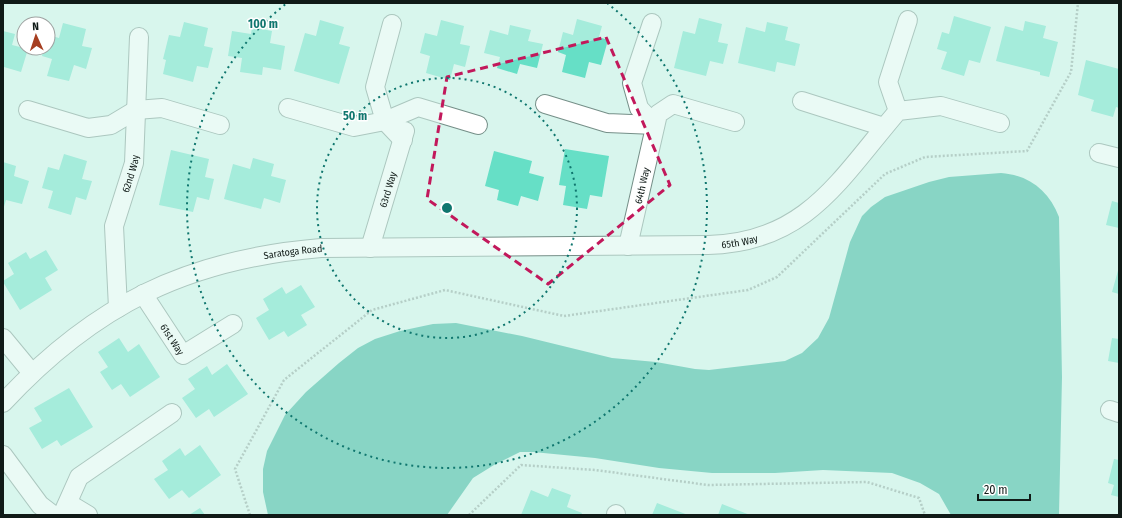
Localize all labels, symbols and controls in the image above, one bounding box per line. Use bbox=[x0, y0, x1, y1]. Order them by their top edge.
north arrow bbox=[16, 16, 56, 56]
text: 100 m bbox=[248, 17, 278, 31]
text: N bbox=[32, 20, 39, 33]
text: 50 m bbox=[343, 109, 367, 123]
street label: 62nd Way bbox=[120, 154, 141, 194]
street label: 64th Way bbox=[633, 166, 653, 205]
street label: 63rd Way bbox=[377, 170, 400, 209]
centre of rings bbox=[440, 201, 454, 215]
street label: 65th Way bbox=[721, 233, 760, 251]
street label: Saratoga Road bbox=[263, 243, 323, 262]
street label: 61st Way bbox=[157, 322, 187, 358]
scale bar bbox=[978, 476, 1030, 502]
text: 20 m bbox=[984, 483, 1008, 497]

